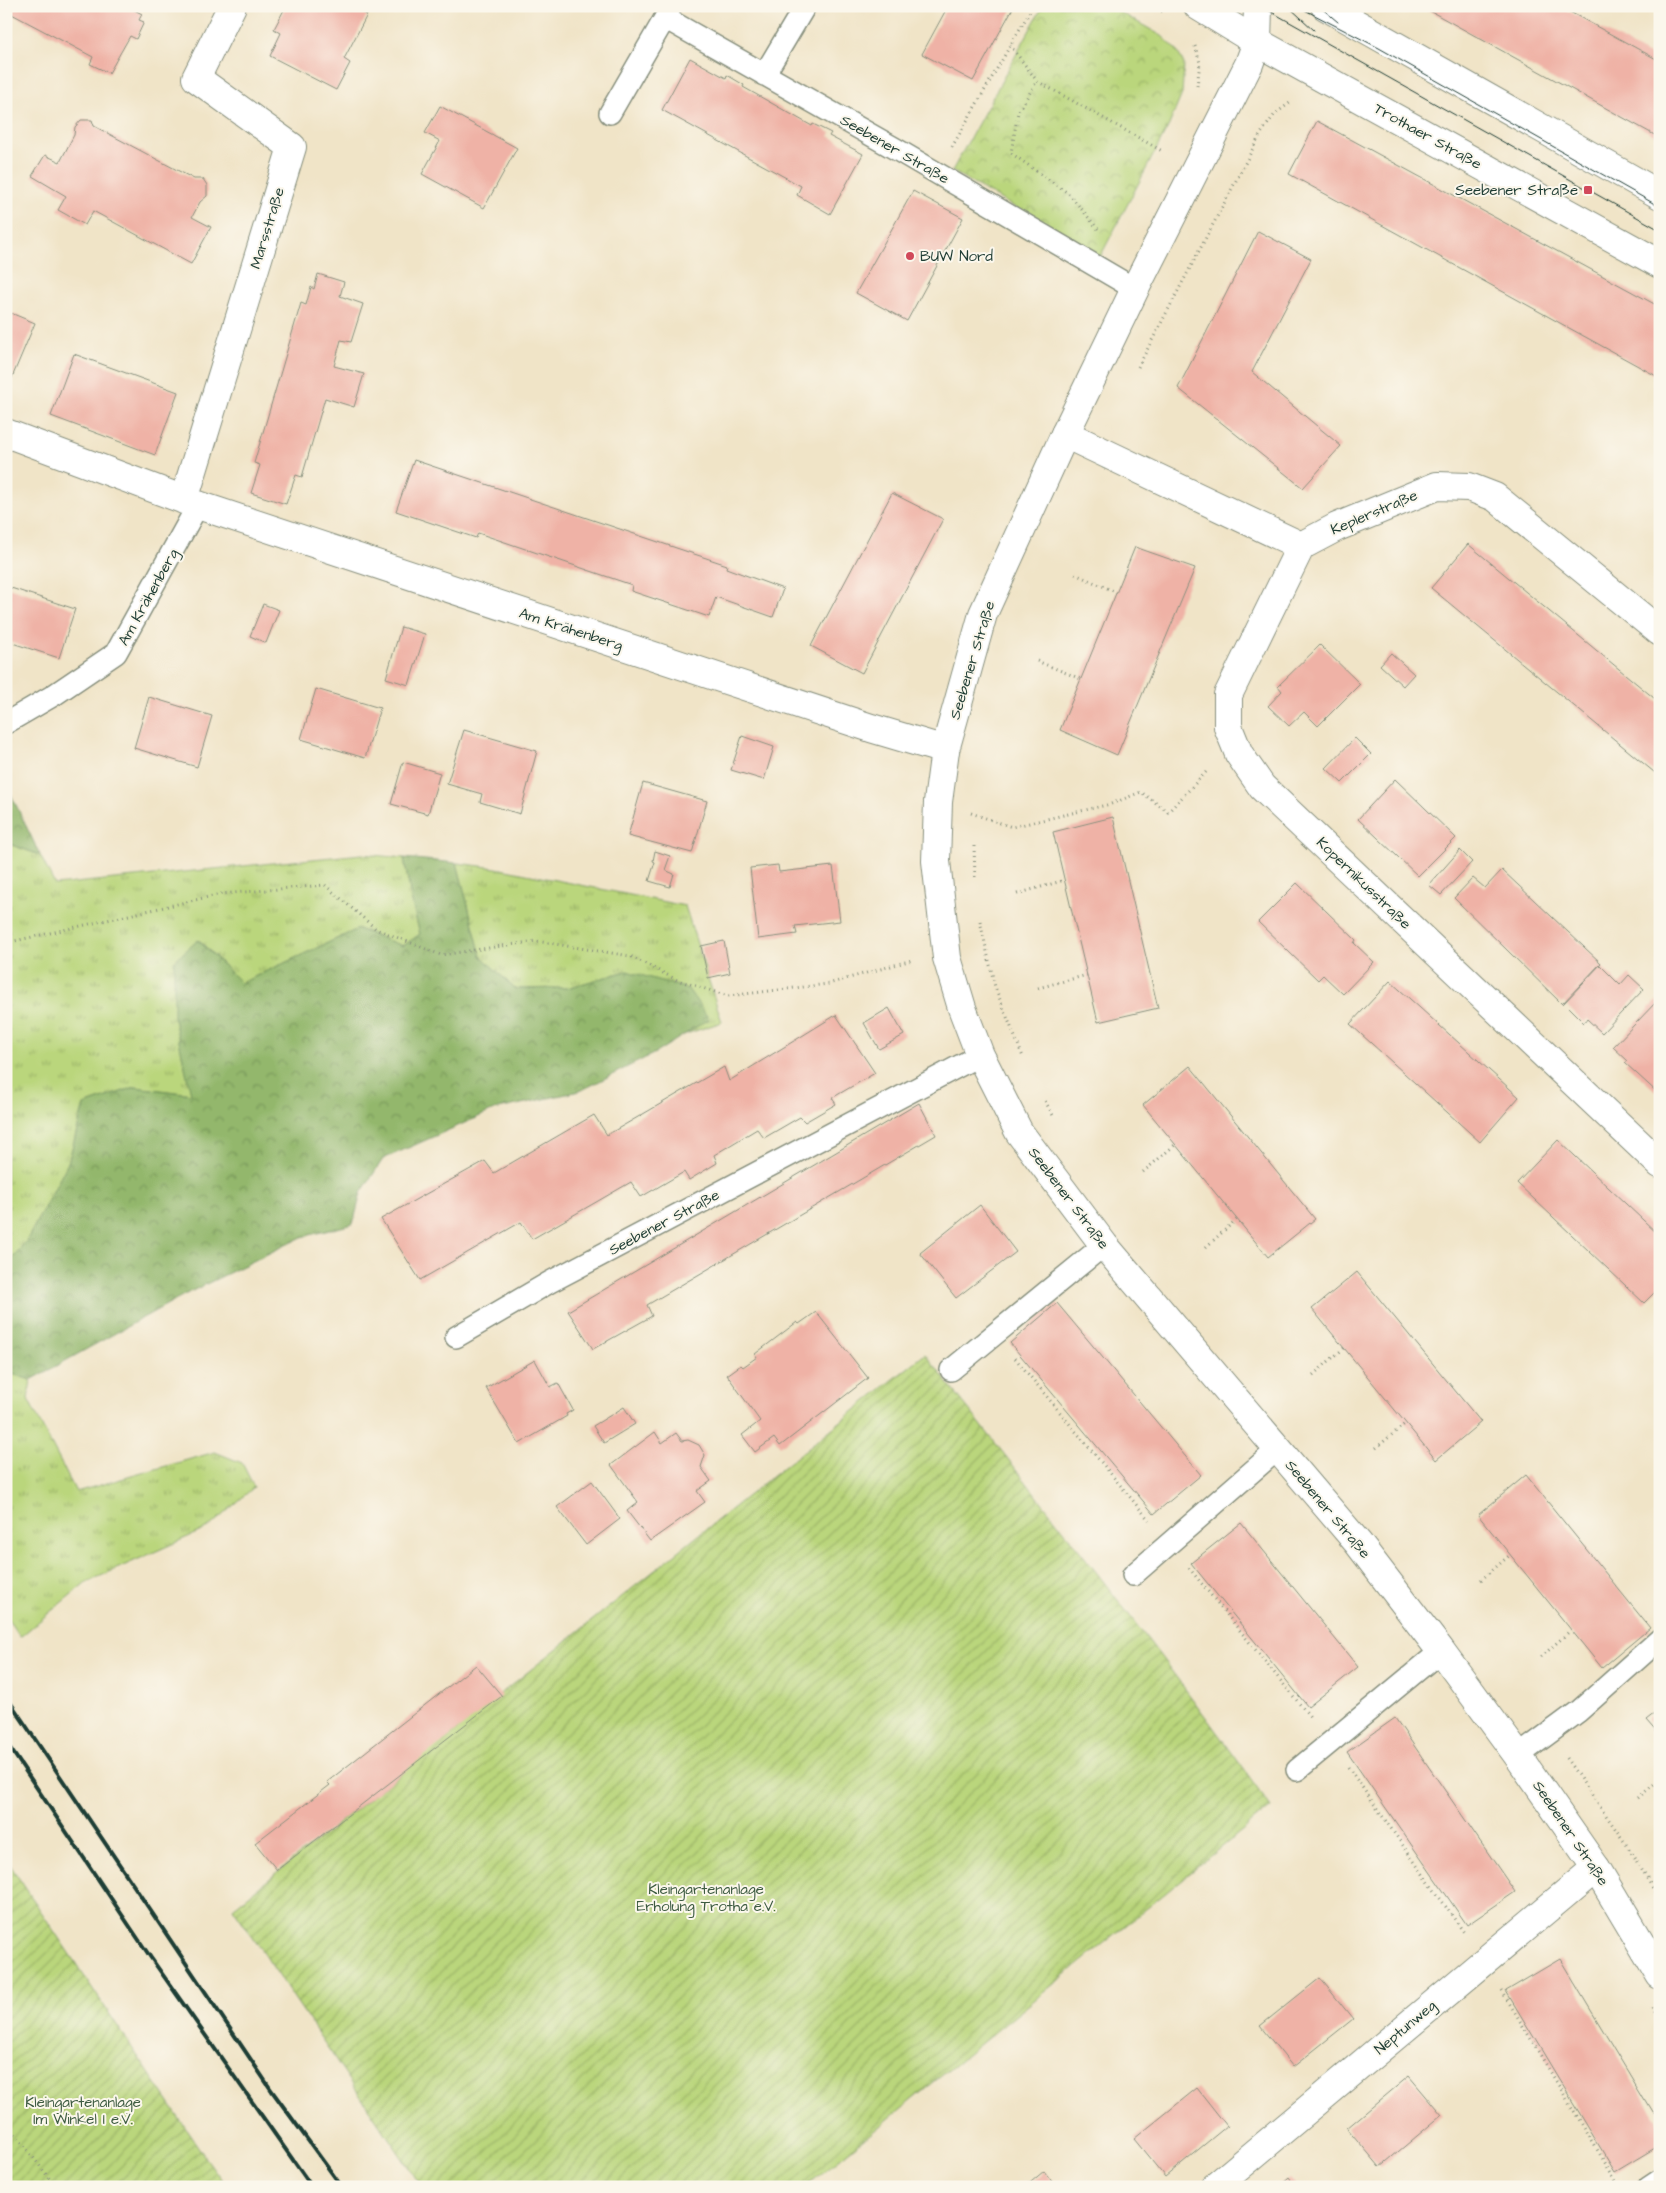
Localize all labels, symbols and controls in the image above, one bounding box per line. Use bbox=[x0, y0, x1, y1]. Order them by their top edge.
street label: Trothaer Straße bbox=[1370, 98, 1485, 175]
street label: Seebener Straße bbox=[836, 110, 953, 189]
place label: Seebener Straße bbox=[1455, 180, 1578, 201]
marker: Seebener Straße bbox=[1582, 184, 1594, 196]
street label: Marsstraße bbox=[245, 185, 290, 271]
place label: BUW Nord bbox=[920, 246, 993, 267]
marker: BUW Nord bbox=[904, 250, 916, 262]
street label: Keplerstraße bbox=[1327, 485, 1421, 540]
street label: Am Krähenberg bbox=[113, 545, 185, 650]
street label: Seebener Straße bbox=[944, 598, 1000, 722]
street label: Am Krähenberg bbox=[516, 603, 626, 657]
street label: Kopernikusstraße bbox=[1312, 832, 1416, 934]
street label: Seebener Straße bbox=[1023, 1143, 1114, 1254]
street label: Seebener Straße bbox=[605, 1184, 723, 1261]
street label: Seebener Straße bbox=[1280, 1456, 1375, 1563]
street label: Seebener Straße bbox=[1528, 1777, 1614, 1890]
park label: Kleingartenanlage Erholung Trotha e.V. bbox=[636, 1879, 776, 1918]
street label: Neptunweg bbox=[1370, 1995, 1442, 2060]
park label: Kleingartenanlage Im Winkel I e.V. bbox=[25, 2092, 141, 2130]

